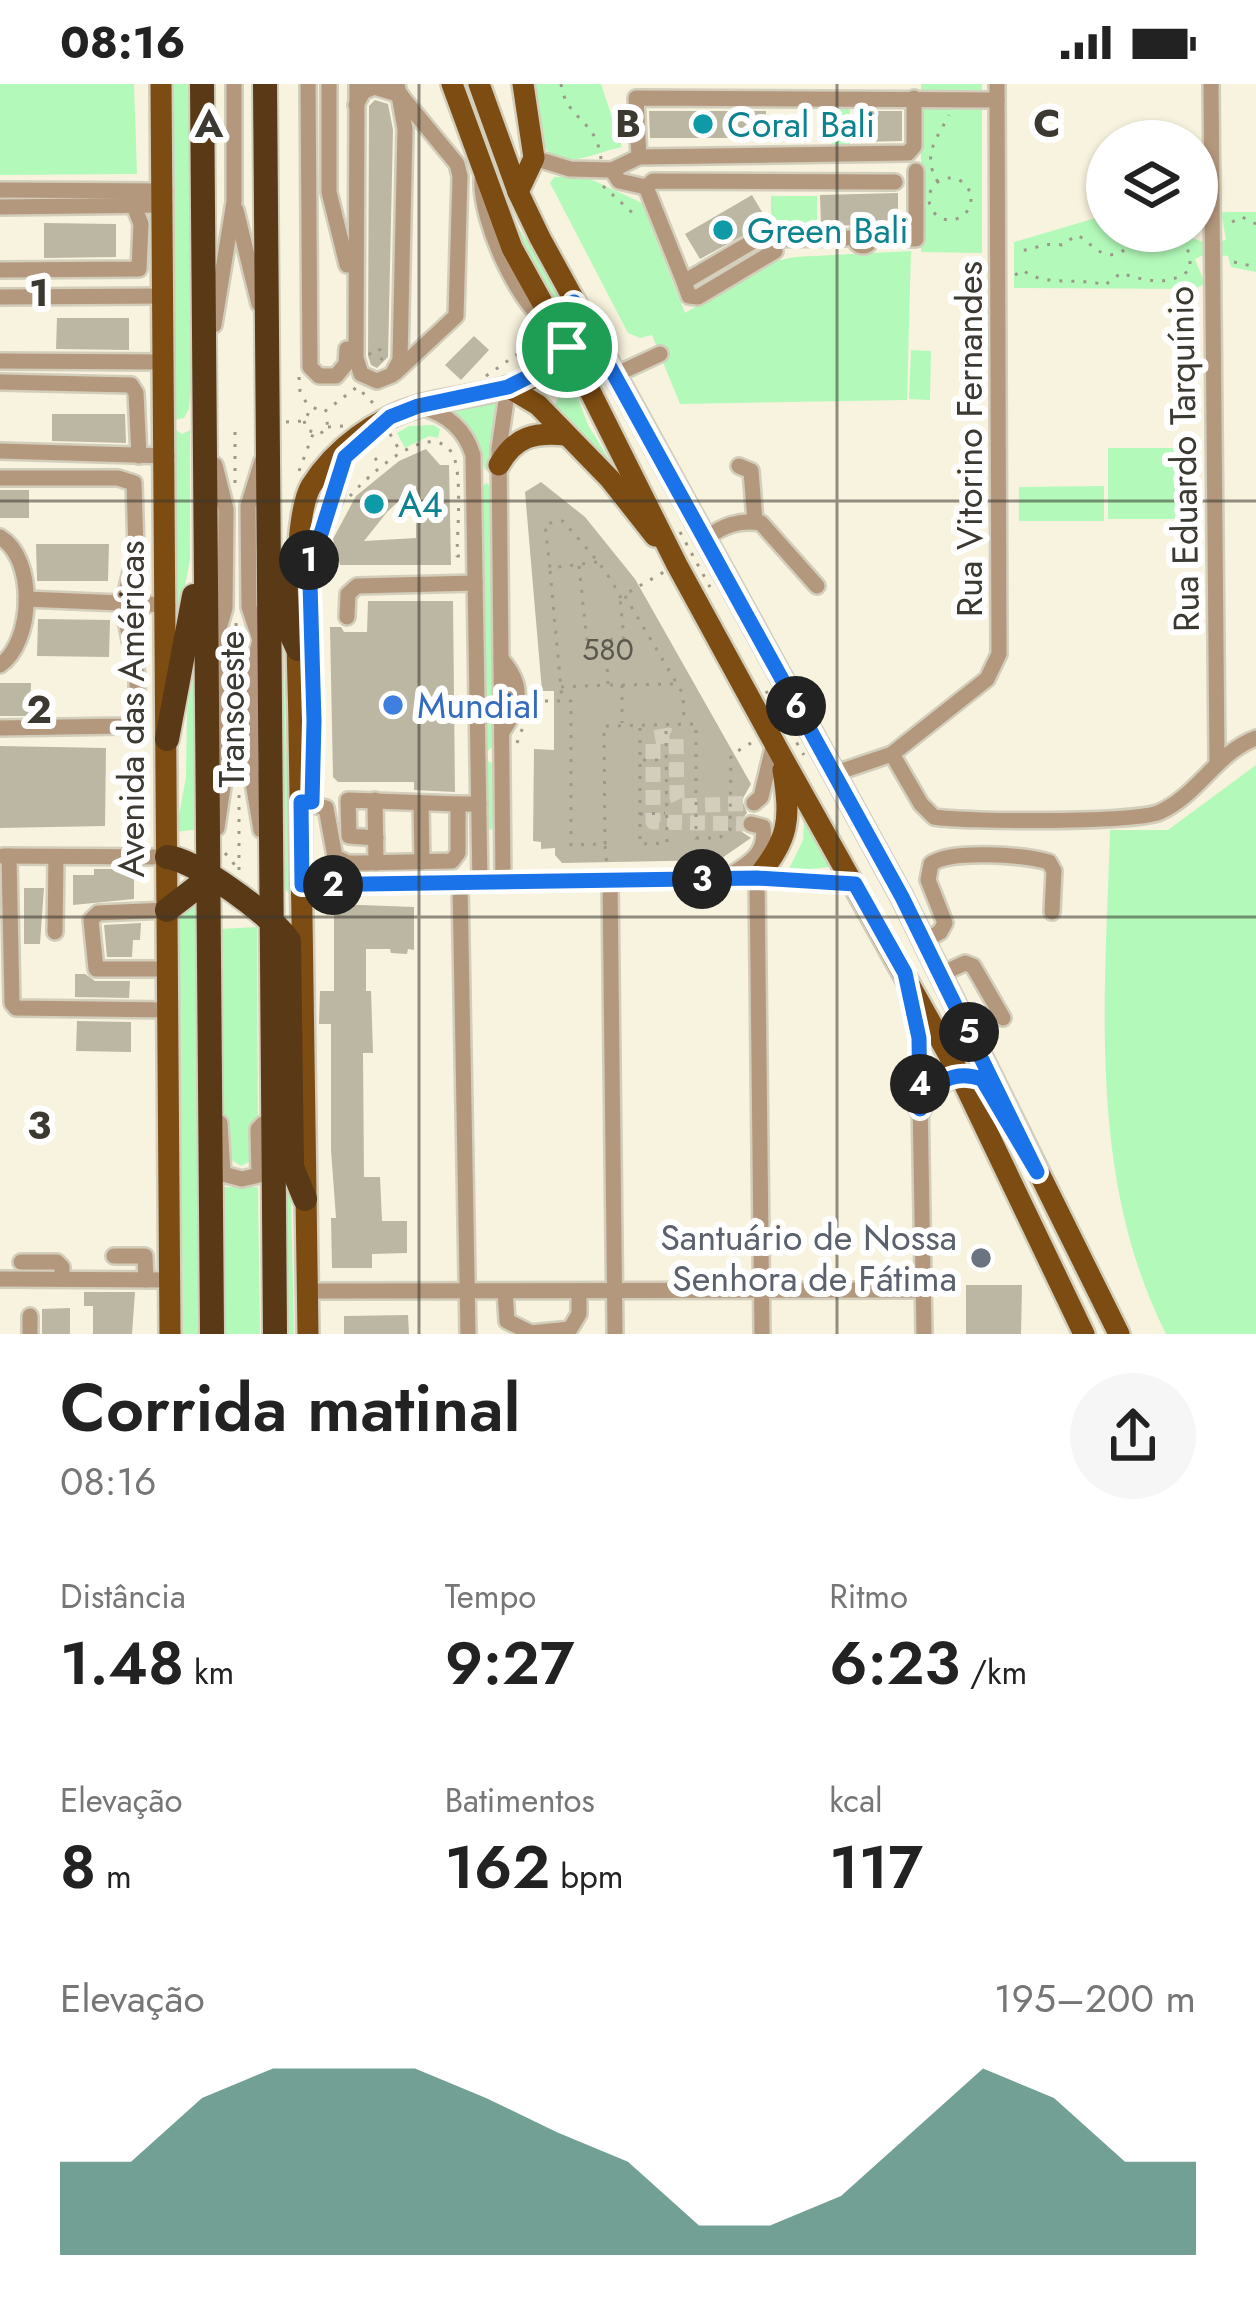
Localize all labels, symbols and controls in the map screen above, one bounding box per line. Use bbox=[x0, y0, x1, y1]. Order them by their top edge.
text: 08:16 bbox=[60, 10, 186, 75]
text: A bbox=[194, 95, 224, 152]
text: B bbox=[615, 95, 641, 152]
text: C bbox=[1033, 95, 1061, 152]
place label: Coral Bali bbox=[727, 98, 875, 150]
marker: Coral Bali bbox=[690, 111, 716, 137]
map controls bbox=[1086, 120, 1218, 252]
button: layers bbox=[1086, 120, 1218, 252]
place label: Green Bali bbox=[747, 204, 909, 256]
marker: Green Bali bbox=[710, 217, 736, 243]
street label: Rua Vitorino Fernandes bbox=[943, 261, 995, 617]
text: 1 bbox=[29, 264, 49, 321]
street label: Rua Eduardo Tarquínio bbox=[1154, 286, 1212, 632]
pin bbox=[516, 296, 618, 398]
icon: arrive bbox=[534, 314, 600, 380]
place label: A4 bbox=[398, 478, 443, 530]
marker: A4 bbox=[361, 491, 387, 517]
pin: 1 bbox=[279, 530, 339, 590]
text: 1 bbox=[301, 536, 317, 583]
street label: Avenida das Américas bbox=[105, 541, 157, 877]
house number: 580 bbox=[582, 628, 634, 671]
street label: Transoeste bbox=[205, 631, 257, 787]
pin: 6 bbox=[766, 676, 826, 736]
place label: Mundial bbox=[417, 679, 539, 731]
text: 2 bbox=[26, 681, 52, 738]
text: 6 bbox=[785, 682, 807, 729]
marker: Mundial bbox=[380, 692, 406, 718]
pin: 3 bbox=[672, 849, 732, 909]
pin: 2 bbox=[303, 855, 363, 915]
text: 3 bbox=[692, 855, 712, 902]
text: 2 bbox=[322, 861, 344, 908]
pin: 5 bbox=[939, 1002, 999, 1062]
text: 5 bbox=[958, 1008, 980, 1055]
pin: 4 bbox=[890, 1054, 950, 1114]
text: 4 bbox=[908, 1060, 932, 1107]
text: 3 bbox=[27, 1097, 51, 1154]
place label: Santuário de Nossa Senhora de Fátima bbox=[660, 1211, 957, 1304]
marker: Santuário de Nossa Senhora de Fátima bbox=[968, 1245, 994, 1271]
text: Corrida matinal bbox=[60, 1360, 521, 1456]
button: share bbox=[1070, 1373, 1196, 1499]
text: 08:16 bbox=[60, 1453, 156, 1510]
text: Distância bbox=[60, 1573, 186, 1620]
text: Tempo bbox=[445, 1573, 536, 1620]
text: Ritmo bbox=[829, 1573, 908, 1620]
text: 1.48 bbox=[60, 1620, 184, 1707]
text: 9:27 bbox=[445, 1620, 574, 1707]
text: 6:23 bbox=[829, 1620, 960, 1707]
text: km bbox=[184, 1649, 234, 1696]
text: /km bbox=[960, 1649, 1027, 1696]
text: Elevação bbox=[60, 1777, 182, 1824]
text: Batimentos bbox=[445, 1777, 595, 1824]
text: kcal bbox=[829, 1777, 883, 1824]
text: 8 bbox=[60, 1824, 96, 1911]
text: 162 bbox=[445, 1824, 550, 1911]
text: 117 bbox=[829, 1824, 923, 1911]
text: m bbox=[96, 1853, 132, 1900]
text: bpm bbox=[550, 1853, 624, 1900]
text: Elevação bbox=[60, 1970, 205, 2027]
text: 195–200 m bbox=[994, 1970, 1196, 2027]

